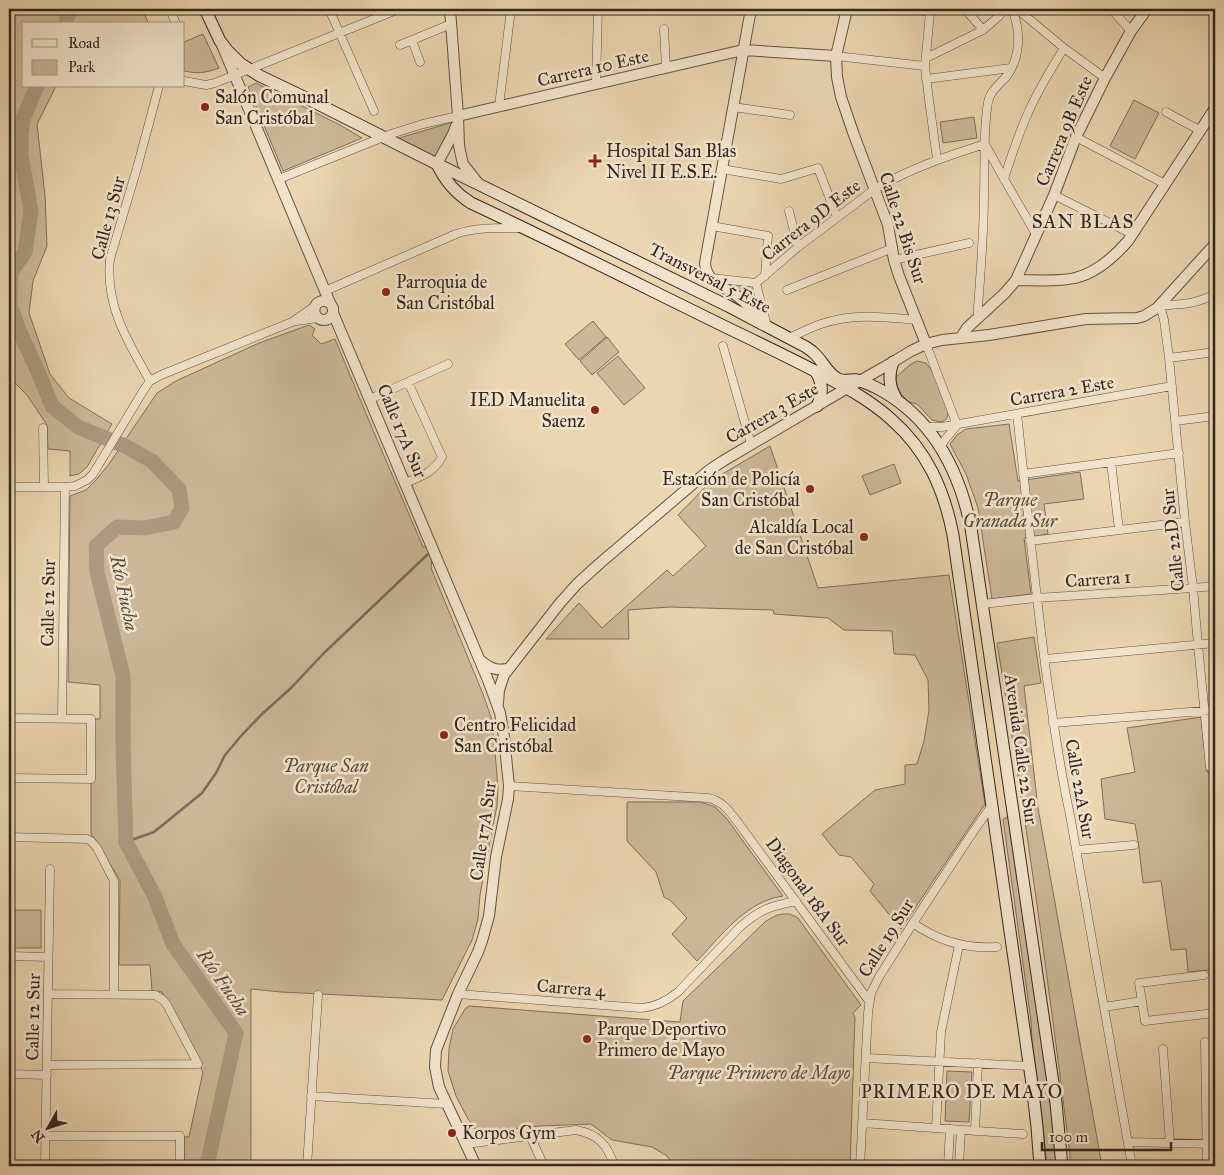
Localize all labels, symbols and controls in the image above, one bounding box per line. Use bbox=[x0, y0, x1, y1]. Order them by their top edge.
legend bbox=[22, 22, 185, 88]
text: Road bbox=[68, 34, 100, 52]
street label: Carrera 10 Este bbox=[535, 44, 651, 92]
text: Park bbox=[68, 58, 95, 76]
street label: Carrera 9B Este bbox=[1031, 73, 1097, 189]
place label: Salón Comunal San Cristóbal bbox=[215, 86, 329, 129]
marker: Salón Comunal San Cristóbal bbox=[199, 101, 211, 113]
place label: Hospital San Blas Nivel II E.S.E. bbox=[606, 140, 736, 183]
marker: Hospital San Blas Nivel II E.S.E. bbox=[588, 154, 602, 168]
street label: Calle 22 Bis Sur bbox=[875, 169, 932, 287]
street label: Calle 13 Sur bbox=[86, 173, 130, 262]
street label: Carrera 9D Este bbox=[757, 174, 865, 266]
district label: SAN BLAS bbox=[1032, 210, 1134, 233]
street label: Transversal 5 Este bbox=[645, 238, 775, 318]
place label: Parroquia de San Cristóbal bbox=[396, 271, 495, 314]
marker: Parroquia de San Cristóbal bbox=[380, 286, 392, 298]
street label: Carrera 2 Este bbox=[1008, 371, 1116, 411]
street label: Carrera 3 Este bbox=[722, 378, 822, 448]
street label: Calle 17A Sur bbox=[372, 381, 432, 482]
place label: IED Manuelita Saenz bbox=[470, 389, 585, 432]
marker: IED Manuelita Saenz bbox=[589, 404, 601, 416]
place label: Estación de Policía San Cristóbal bbox=[662, 468, 800, 511]
marker: Estación de Policía San Cristóbal bbox=[804, 483, 816, 495]
street label: Calle 22D Sur bbox=[1157, 487, 1189, 593]
park label: Parque Granada Sur bbox=[963, 489, 1059, 532]
place label: Alcaldía Local de San Cristóbal bbox=[735, 516, 854, 559]
marker: Alcaldía Local de San Cristóbal bbox=[858, 531, 870, 543]
water label: Río Fucha bbox=[105, 552, 144, 633]
street label: Calle 12 Sur bbox=[36, 559, 60, 647]
street label: Carrera 1 bbox=[1064, 566, 1132, 592]
street label: Avenida Calle 22 Sur bbox=[999, 671, 1042, 826]
place label: Centro Felicidad San Cristóbal bbox=[454, 714, 576, 757]
marker: Centro Felicidad San Cristóbal bbox=[438, 729, 450, 741]
street label: Calle 22A Sur bbox=[1060, 737, 1100, 841]
park label: Parque San Cristóbal bbox=[283, 755, 369, 798]
street label: Calle 17A Sur bbox=[465, 780, 501, 882]
street label: Diagonal 18A Sur bbox=[760, 833, 855, 952]
street label: Calle 19 Sur bbox=[853, 895, 919, 981]
water label: Río Fucha bbox=[192, 943, 255, 1020]
street label: Calle 12 Sur bbox=[21, 973, 45, 1061]
street label: Carrera 4 bbox=[536, 975, 607, 1001]
place label: Parque Deportivo Primero de Mayo bbox=[597, 1018, 726, 1061]
marker: Parque Deportivo Primero de Mayo bbox=[581, 1033, 593, 1045]
park label: Parque Primero de Mayo bbox=[667, 1062, 851, 1084]
district label: PRIMERO DE MAYO bbox=[861, 1080, 1063, 1103]
north arrow bbox=[22, 1102, 72, 1152]
scale bar bbox=[1042, 1120, 1170, 1152]
place label: Korpos Gym bbox=[462, 1122, 556, 1144]
text: N bbox=[28, 1126, 49, 1146]
marker: Korpos Gym bbox=[446, 1127, 458, 1139]
text: 100 m bbox=[1049, 1128, 1089, 1146]

